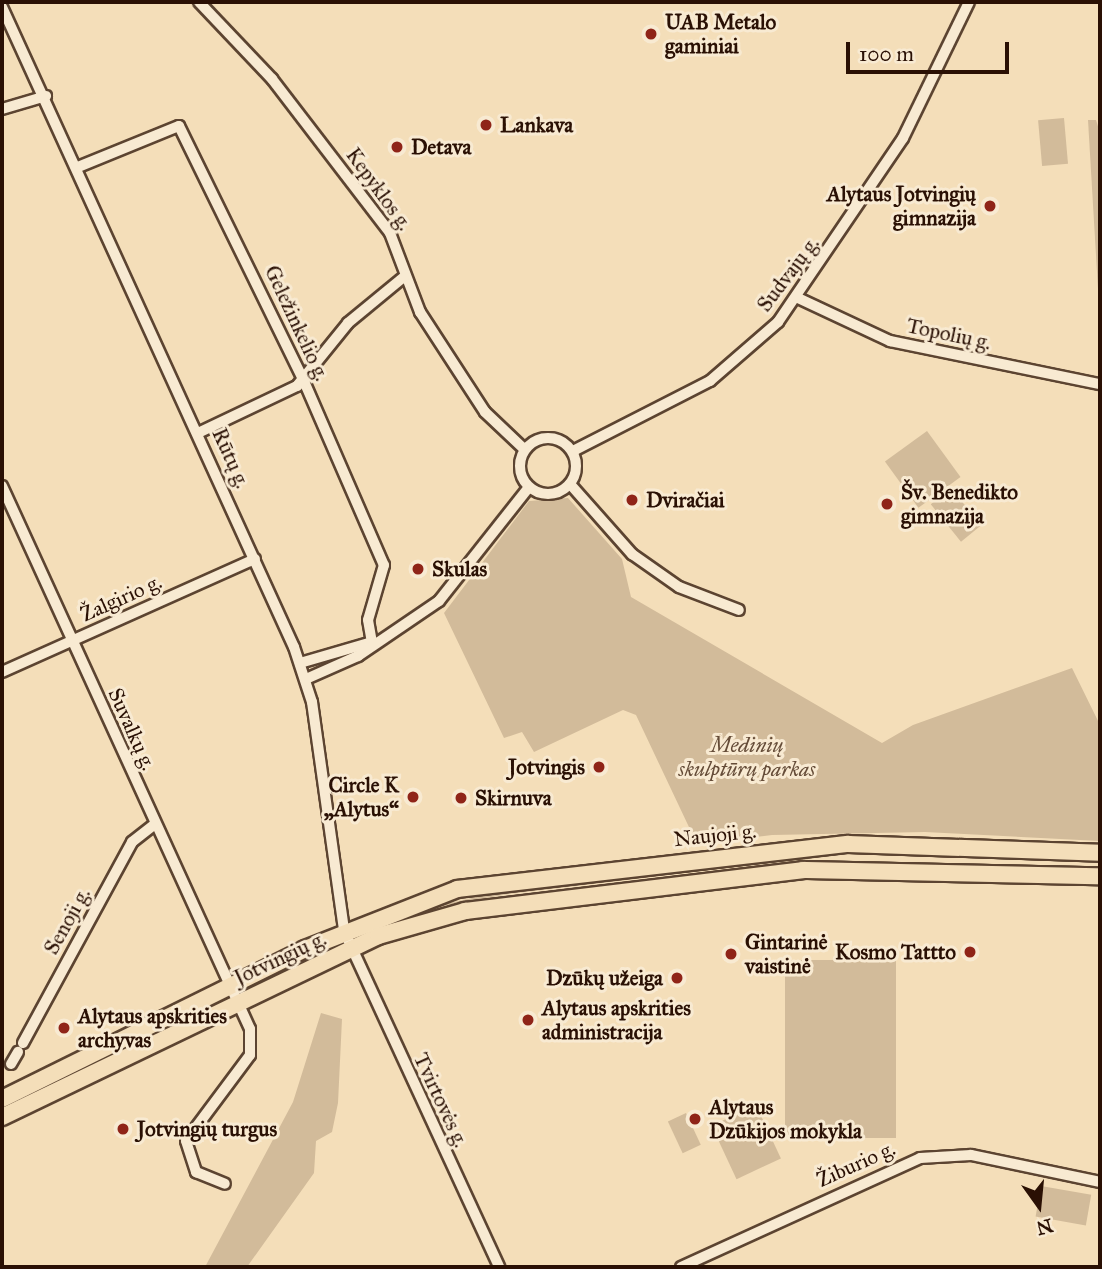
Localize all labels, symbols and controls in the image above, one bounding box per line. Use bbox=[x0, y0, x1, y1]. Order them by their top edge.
place label: UAB Metalo gaminiai bbox=[665, 9, 776, 59]
marker: UAB Metalo gaminiai bbox=[643, 26, 659, 42]
scale bar bbox=[850, 28, 1013, 72]
text: 100 m bbox=[859, 41, 914, 67]
place label: Lankava bbox=[500, 112, 573, 138]
marker: Lankava bbox=[478, 117, 494, 133]
place label: Detava bbox=[411, 134, 471, 160]
marker: Detava bbox=[389, 139, 405, 155]
street label: Kepyklos g. bbox=[341, 143, 417, 235]
place label: Alytaus Jotvingių gimnazija bbox=[827, 181, 976, 231]
marker: Alytaus Jotvingių gimnazija bbox=[982, 198, 998, 214]
street label: Sudvajų g. bbox=[752, 231, 824, 317]
street label: Geležinkelio g. bbox=[259, 261, 335, 385]
street label: Topolių g. bbox=[904, 313, 994, 355]
street label: Rūtų g. bbox=[207, 424, 255, 492]
place label: Šv. Benedikto gimnazija bbox=[901, 479, 1018, 529]
place label: Dviračiai bbox=[646, 487, 725, 513]
marker: Dviračiai bbox=[624, 492, 640, 508]
marker: Šv. Benedikto gimnazija bbox=[879, 496, 895, 512]
place label: Skulas bbox=[432, 556, 487, 582]
marker: Skulas bbox=[410, 561, 426, 577]
street label: Žalgirio g. bbox=[77, 569, 165, 627]
street label: Suvalkų g. bbox=[103, 684, 161, 774]
park label: Medinių skulptūrų parkas bbox=[679, 732, 815, 782]
place label: Jotvingis bbox=[508, 754, 585, 780]
marker: Jotvingis bbox=[591, 759, 607, 775]
place label: Circle K „Alytus“ bbox=[324, 772, 399, 822]
place label: Skirnuva bbox=[475, 785, 552, 811]
marker: Circle K „Alytus“ bbox=[405, 789, 421, 805]
marker: Skirnuva bbox=[453, 790, 469, 806]
street label: Naujoji g. bbox=[672, 818, 758, 852]
street label: Senoji g. bbox=[38, 883, 96, 959]
street label: Jotvingių g. bbox=[230, 926, 330, 990]
place label: Gintarinė vaistinė bbox=[745, 929, 827, 979]
place label: Kosmo Tattto bbox=[835, 939, 956, 965]
marker: Kosmo Tattto bbox=[962, 944, 978, 960]
marker: Gintarinė vaistinė bbox=[723, 946, 739, 962]
place label: Dzūkų užeiga bbox=[546, 965, 663, 991]
marker: Dzūkų užeiga bbox=[669, 970, 685, 986]
place label: Alytaus apskrities administracija bbox=[542, 995, 691, 1045]
place label: Alytaus apskrities archyvas bbox=[78, 1003, 227, 1053]
marker: Alytaus apskrities administracija bbox=[520, 1012, 536, 1028]
marker: Alytaus apskrities archyvas bbox=[56, 1020, 72, 1036]
street label: Tvirtovės g. bbox=[408, 1049, 474, 1151]
place label: Alytaus Dzūkijos mokykla bbox=[709, 1094, 862, 1144]
marker: Alytaus Dzūkijos mokykla bbox=[687, 1111, 703, 1127]
place label: Jotvingių turgus bbox=[137, 1116, 277, 1142]
marker: Jotvingių turgus bbox=[115, 1121, 131, 1137]
street label: Žiburio g. bbox=[813, 1136, 899, 1192]
north arrow bbox=[1004, 1171, 1074, 1241]
text: N bbox=[1034, 1214, 1055, 1240]

